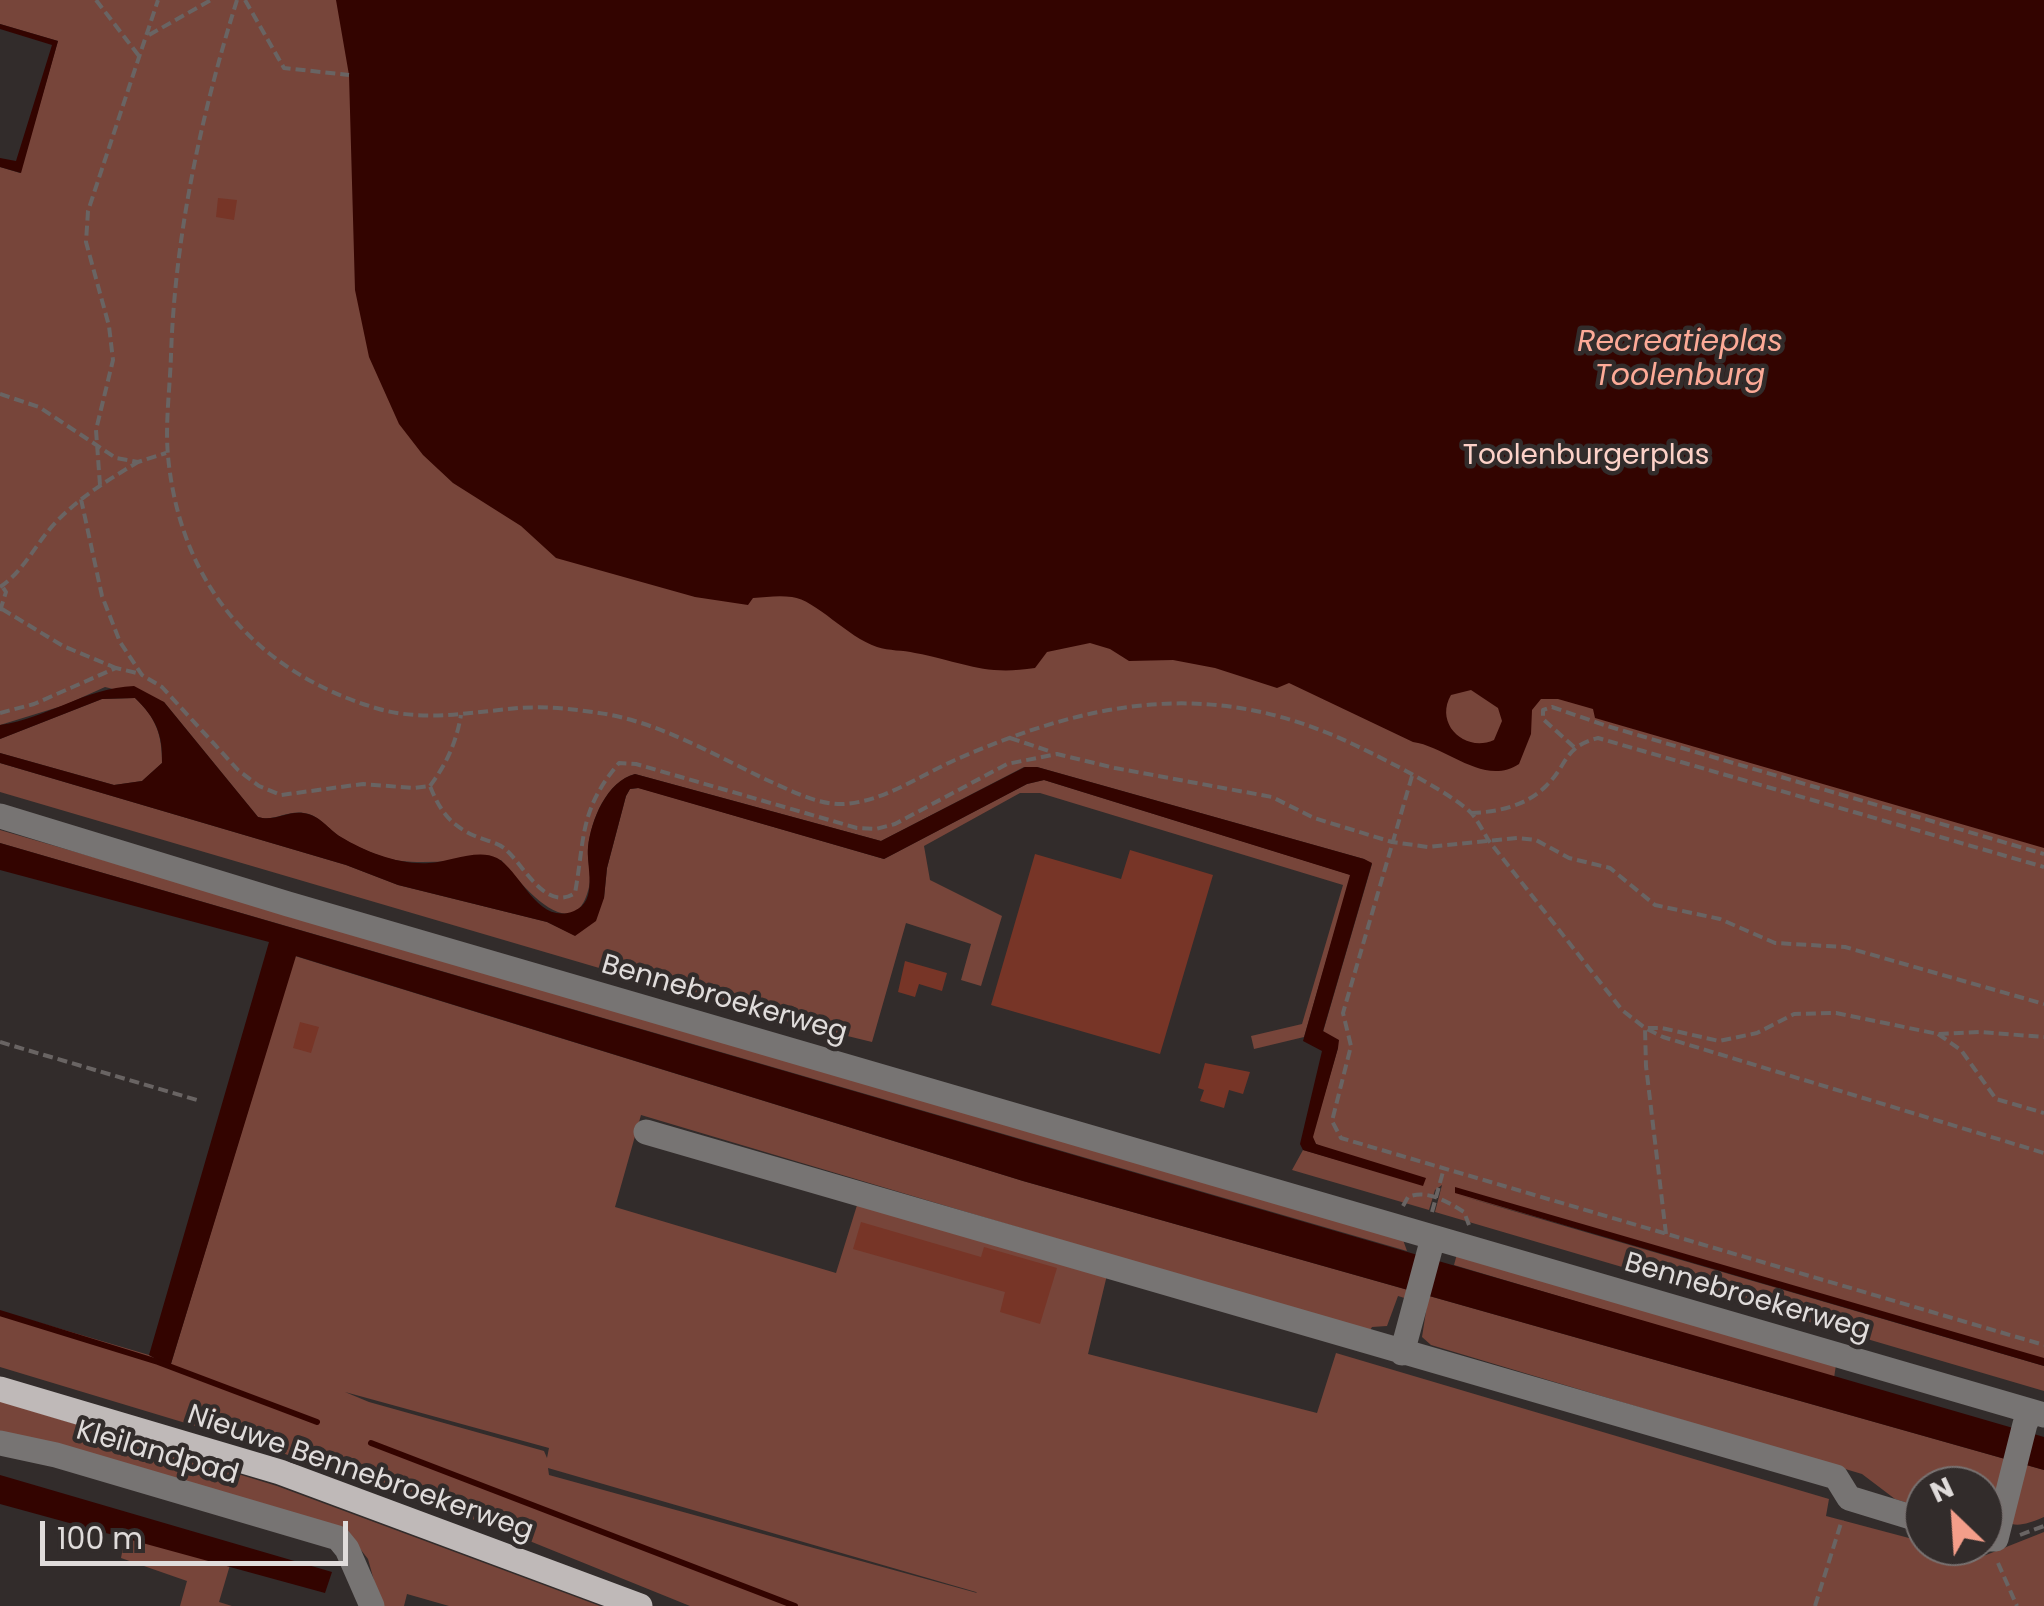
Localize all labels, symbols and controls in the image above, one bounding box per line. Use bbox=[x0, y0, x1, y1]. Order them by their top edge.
water label: Recreatieplas Toolenburg bbox=[1577, 325, 1783, 396]
park label: Toolenburgerplas bbox=[1463, 440, 1709, 474]
street label: Bennebroekerweg bbox=[597, 949, 851, 1051]
street label: Bennebroekerweg bbox=[1620, 1247, 1874, 1349]
street label: Nieuwe Bennebroekerweg bbox=[183, 1399, 537, 1549]
street label: Kleilandpad bbox=[72, 1415, 242, 1493]
north arrow bbox=[1904, 1466, 2004, 1566]
text: N bbox=[1924, 1468, 1960, 1512]
scale bar bbox=[45, 1501, 352, 1563]
text: 100 m bbox=[57, 1517, 143, 1560]

